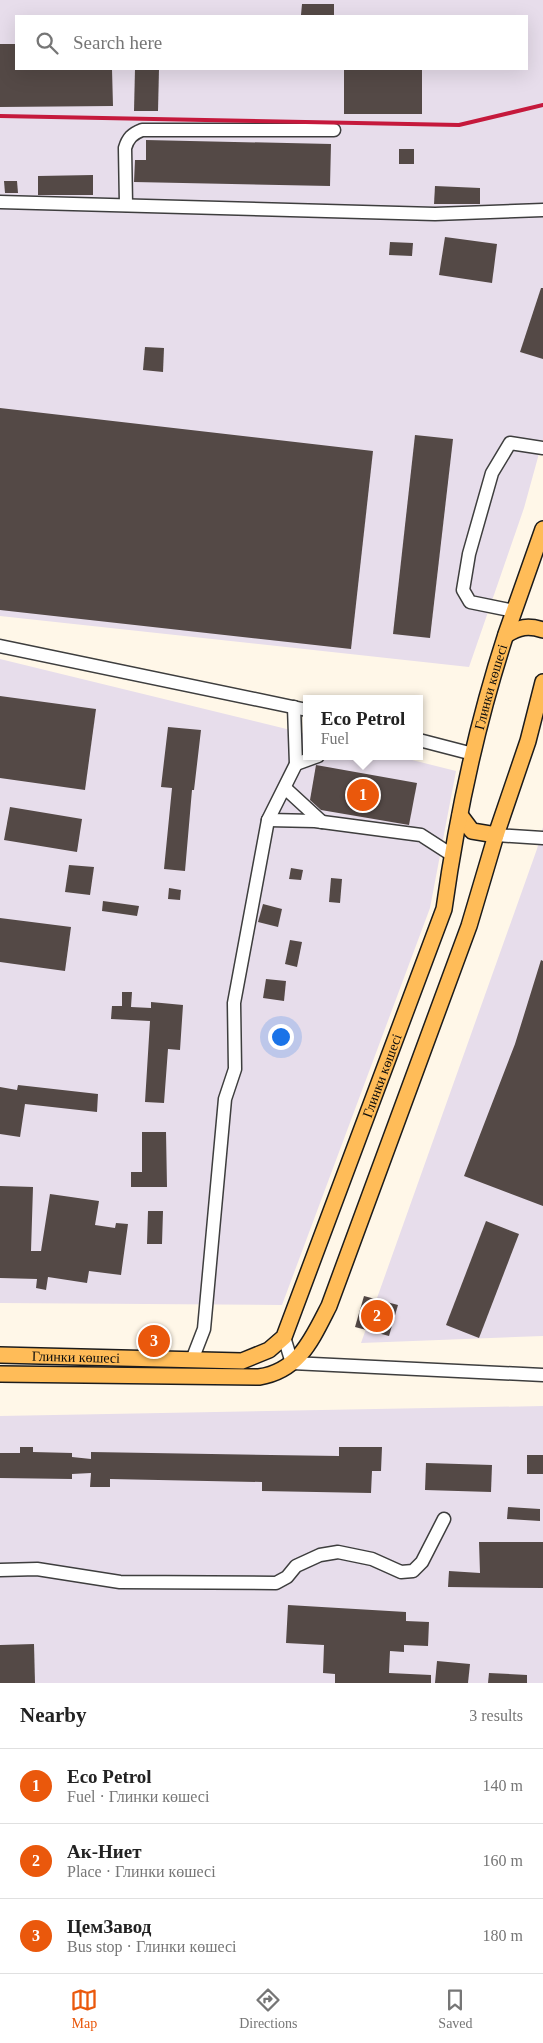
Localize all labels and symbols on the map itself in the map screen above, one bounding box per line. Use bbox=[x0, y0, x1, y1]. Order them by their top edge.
street label: Глинки көшесі bbox=[472, 642, 510, 731]
pin: 1 bbox=[347, 776, 379, 814]
your location bbox=[268, 1024, 294, 1050]
street label: Глинки көшесі bbox=[360, 1032, 405, 1120]
pin: 2 bbox=[361, 1297, 393, 1335]
pin: 3 bbox=[138, 1322, 170, 1360]
street label: Глинки көшесі bbox=[32, 1349, 120, 1366]

